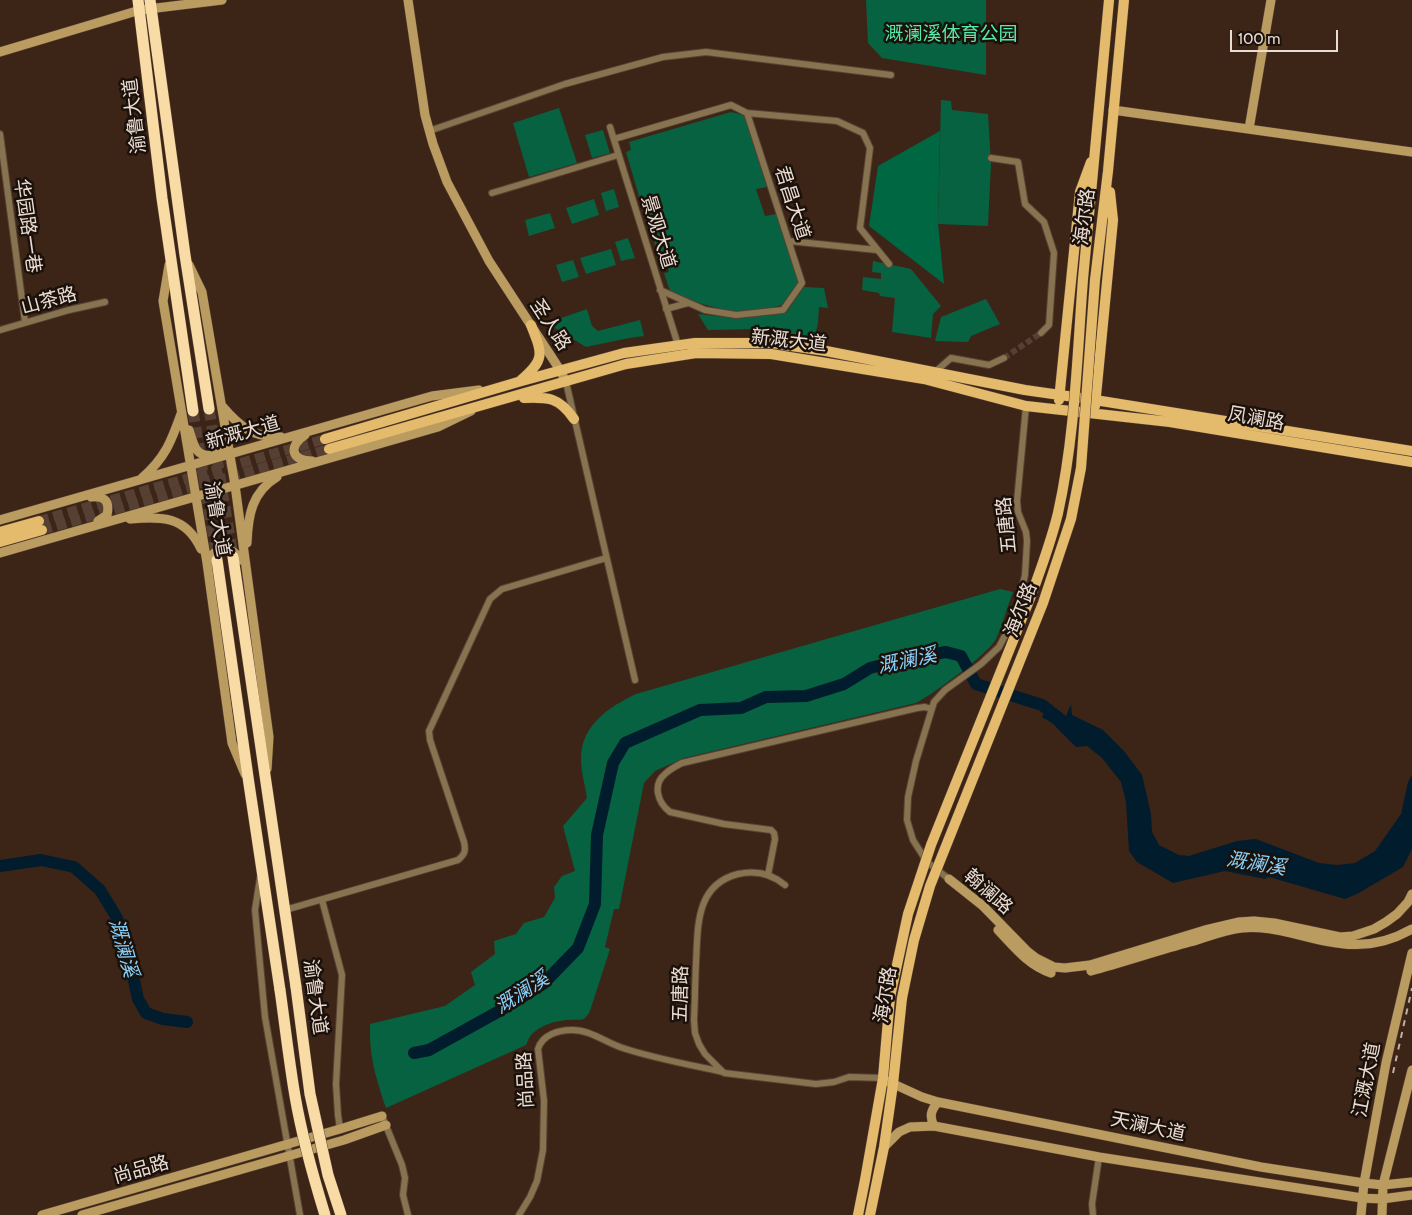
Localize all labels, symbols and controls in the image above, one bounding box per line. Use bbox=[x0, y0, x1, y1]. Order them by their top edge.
scale bar bbox=[1232, 20, 1340, 52]
park label: 溉澜溪体育公园 bbox=[885, 23, 1017, 45]
text: 100 m bbox=[1238, 30, 1280, 48]
street label: 渝鲁大道 bbox=[119, 77, 151, 155]
street label: 君昌大道 bbox=[769, 163, 815, 243]
street label: 华园路一巷 bbox=[9, 177, 45, 275]
street label: 海尔路 bbox=[1070, 187, 1100, 247]
street label: 景观大道 bbox=[636, 192, 680, 272]
street label: 山茶路 bbox=[19, 283, 79, 319]
street label: 圣人路 bbox=[525, 295, 575, 355]
street label: 新溉大道 bbox=[750, 326, 828, 356]
street label: 凤澜路 bbox=[1226, 403, 1286, 435]
street label: 新溉大道 bbox=[203, 412, 283, 454]
street label: 渝鲁大道 bbox=[199, 480, 235, 558]
street label: 五唐路 bbox=[993, 495, 1021, 555]
street label: 海尔路 bbox=[1000, 579, 1042, 641]
water label: 溉澜溪 bbox=[875, 643, 939, 679]
water label: 溉澜溪 bbox=[1224, 847, 1288, 881]
street label: 翰澜路 bbox=[959, 865, 1017, 919]
water label: 溉澜溪 bbox=[103, 916, 143, 980]
street label: 渝鲁大道 bbox=[298, 958, 332, 1036]
street label: 五唐路 bbox=[669, 965, 693, 1023]
street label: 海尔路 bbox=[870, 965, 902, 1025]
water label: 溉澜溪 bbox=[490, 967, 554, 1019]
street label: 江溉大道 bbox=[1349, 1041, 1385, 1119]
street label: 尚品路 bbox=[513, 1051, 539, 1109]
street label: 天澜大道 bbox=[1108, 1108, 1188, 1146]
street label: 尚品路 bbox=[110, 1151, 172, 1189]

